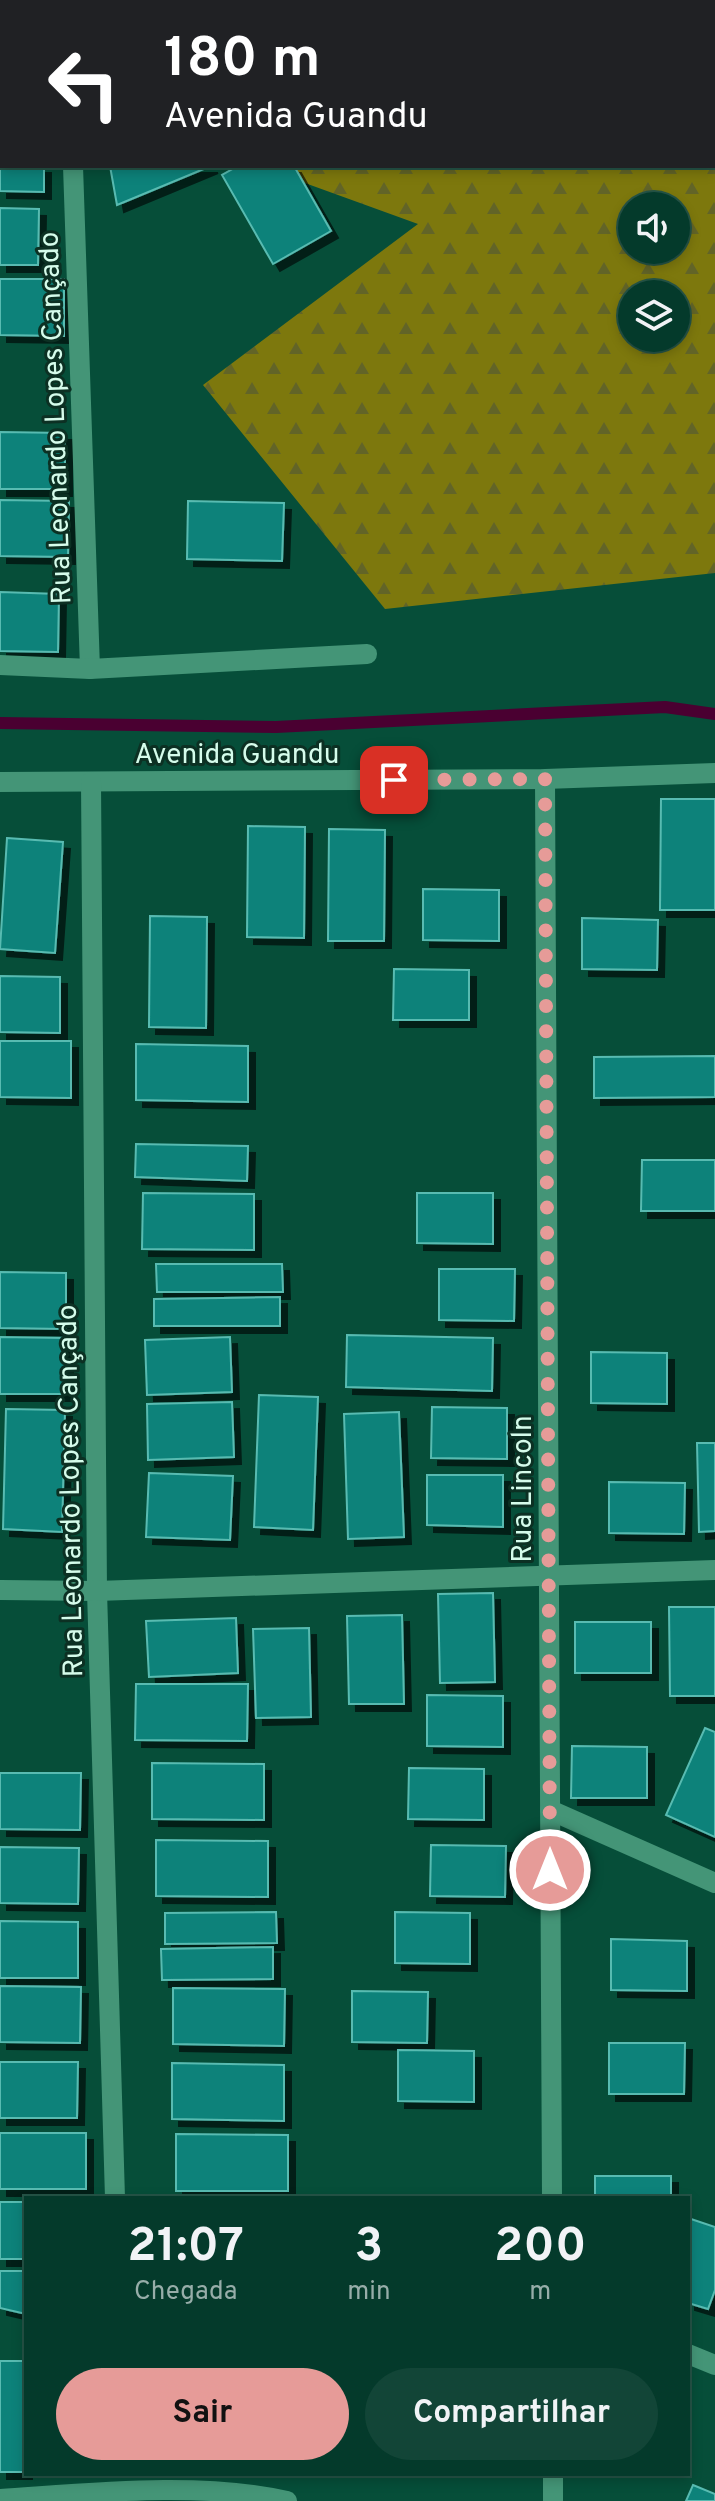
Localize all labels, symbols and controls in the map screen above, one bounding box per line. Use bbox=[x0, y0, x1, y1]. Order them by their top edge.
text: 180 m bbox=[164, 26, 321, 96]
icon: left bbox=[32, 32, 136, 136]
text: Avenida Guandu bbox=[164, 95, 428, 141]
map controls bbox=[618, 192, 690, 352]
button: sound bbox=[618, 192, 690, 264]
street label: Rua Leonardo Lopes Cançado bbox=[33, 231, 81, 605]
button: layers bbox=[618, 280, 690, 352]
street label: Avenida Guandu bbox=[134, 738, 340, 774]
pin bbox=[360, 746, 428, 814]
icon: arrive bbox=[372, 758, 416, 802]
street label: Rua Leonardo Lopes Cançado bbox=[51, 1304, 93, 1678]
street label: Rua Lincoln bbox=[506, 1415, 542, 1563]
position arrow bbox=[508, 1828, 592, 1912]
text: 21:07 bbox=[127, 2218, 244, 2278]
text: 3 bbox=[355, 2218, 383, 2278]
text: 200 bbox=[494, 2218, 587, 2278]
text: Chegada bbox=[134, 2276, 237, 2309]
text: min bbox=[347, 2276, 391, 2309]
text: m bbox=[529, 2276, 551, 2309]
button: Sair bbox=[56, 2368, 349, 2460]
button: Compartilhar bbox=[365, 2368, 658, 2460]

